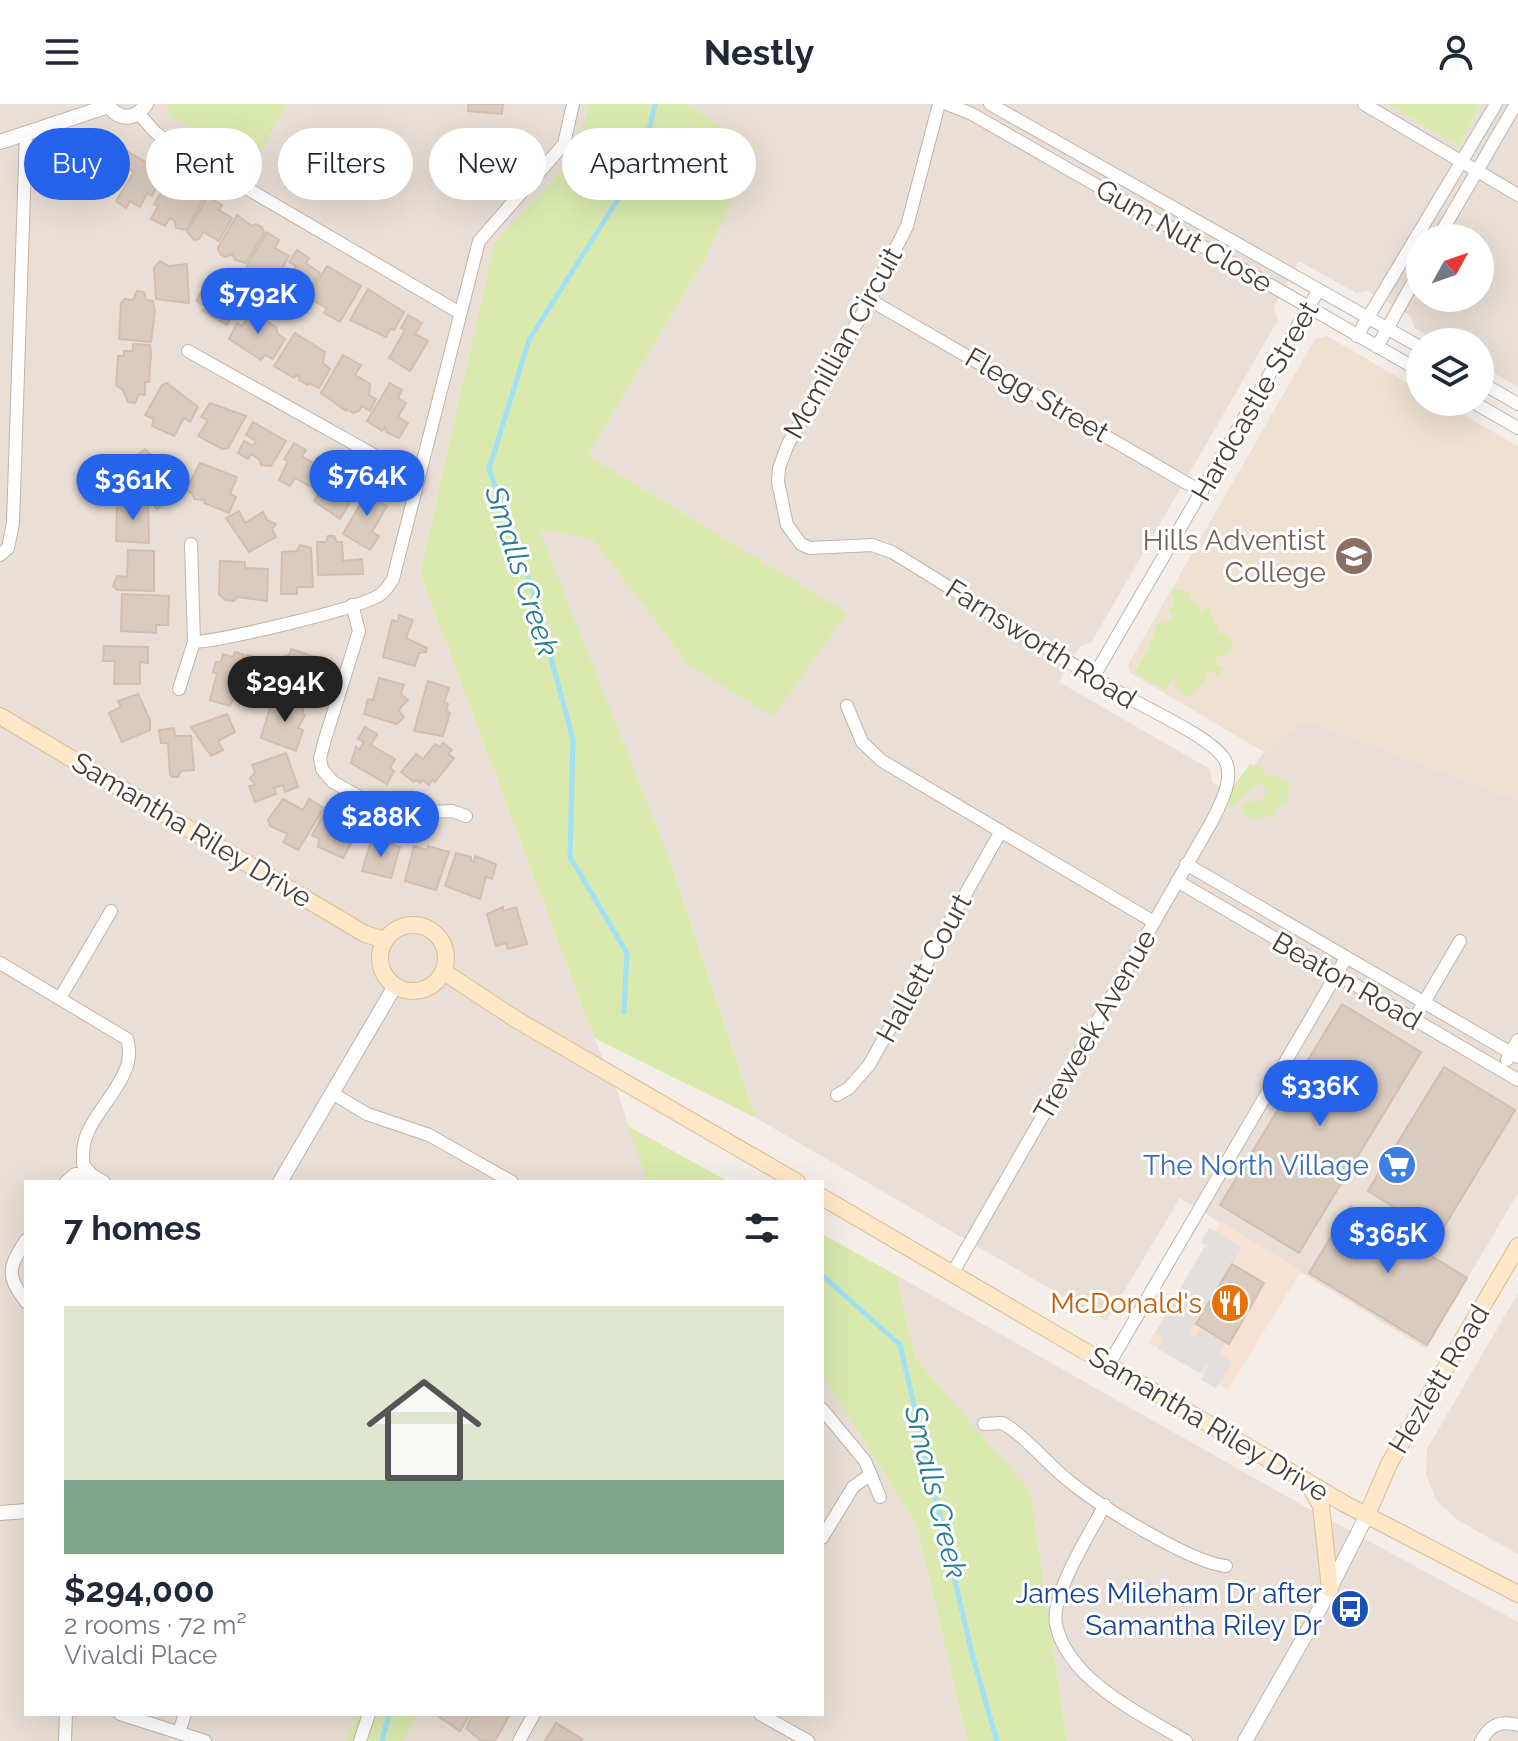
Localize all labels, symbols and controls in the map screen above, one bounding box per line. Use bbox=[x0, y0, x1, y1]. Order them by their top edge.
icon: menu bbox=[40, 30, 84, 74]
icon: person bbox=[1434, 30, 1478, 74]
text: Nestly bbox=[704, 31, 814, 73]
chip: Buy bbox=[24, 128, 130, 200]
chip: Rent bbox=[146, 128, 262, 200]
chip: Filters bbox=[278, 128, 413, 200]
chip: New bbox=[429, 128, 546, 200]
chip: Apartment bbox=[562, 128, 756, 200]
street label: Gum Nut Close bbox=[1090, 172, 1278, 300]
north arrow bbox=[1406, 224, 1494, 312]
map controls bbox=[1406, 224, 1494, 416]
street label: Mcmillian Circuit bbox=[777, 241, 910, 444]
pin: $792K bbox=[202, 268, 314, 336]
text: $792K bbox=[219, 279, 297, 309]
street label: Hardcastle Street bbox=[1184, 295, 1326, 507]
button: layers bbox=[1406, 328, 1494, 416]
street label: Flegg Street bbox=[960, 341, 1115, 450]
pin: $764K bbox=[311, 450, 423, 518]
pin: $361K bbox=[77, 454, 189, 522]
text: $764K bbox=[327, 461, 407, 491]
text: $361K bbox=[95, 465, 171, 495]
water label: Smalls Creek bbox=[478, 481, 566, 661]
place label: Hills Adventist College bbox=[1143, 524, 1327, 589]
school or university icon: Hills Adventist College bbox=[1333, 535, 1375, 577]
street label: Farnsworth Road bbox=[940, 572, 1142, 716]
pin: $294K bbox=[229, 656, 341, 724]
text: $294K bbox=[246, 667, 324, 697]
street label: Samantha Riley Drive bbox=[66, 745, 318, 915]
pin: $288K bbox=[325, 791, 437, 859]
text: $288K bbox=[341, 802, 421, 832]
street label: Hallett Court bbox=[870, 887, 979, 1048]
street label: Treweek Avenue bbox=[1027, 924, 1163, 1126]
street label: Beaton Road bbox=[1267, 925, 1427, 1037]
pin: $336K bbox=[1264, 1060, 1376, 1128]
text: $336K bbox=[1281, 1071, 1359, 1101]
supermarket icon: The North Village bbox=[1376, 1144, 1418, 1186]
place label: The North Village bbox=[1143, 1149, 1369, 1182]
icon: filters bbox=[740, 1206, 784, 1250]
pin: $365K bbox=[1332, 1207, 1444, 1275]
text: 7 homes bbox=[64, 1208, 201, 1248]
text: $365K bbox=[1349, 1218, 1427, 1248]
restaurant icon: McDonald's bbox=[1209, 1282, 1251, 1324]
place label: McDonald's bbox=[1050, 1287, 1202, 1320]
street label: Hezlett Road bbox=[1382, 1299, 1496, 1459]
street label: Samantha Riley Drive bbox=[1083, 1339, 1335, 1509]
icon: home bbox=[352, 1358, 496, 1502]
water label: Smalls Creek bbox=[897, 1401, 974, 1582]
text: $294,000 bbox=[64, 1570, 215, 1610]
place label: James Mileham Dr after Samantha Riley Dr bbox=[1015, 1577, 1322, 1642]
bus stop icon: James Mileham Dr after Samantha Riley Dr bbox=[1329, 1588, 1371, 1630]
text: 2 rooms · 72 m² bbox=[64, 1610, 247, 1640]
text: Vivaldi Place bbox=[64, 1640, 217, 1670]

